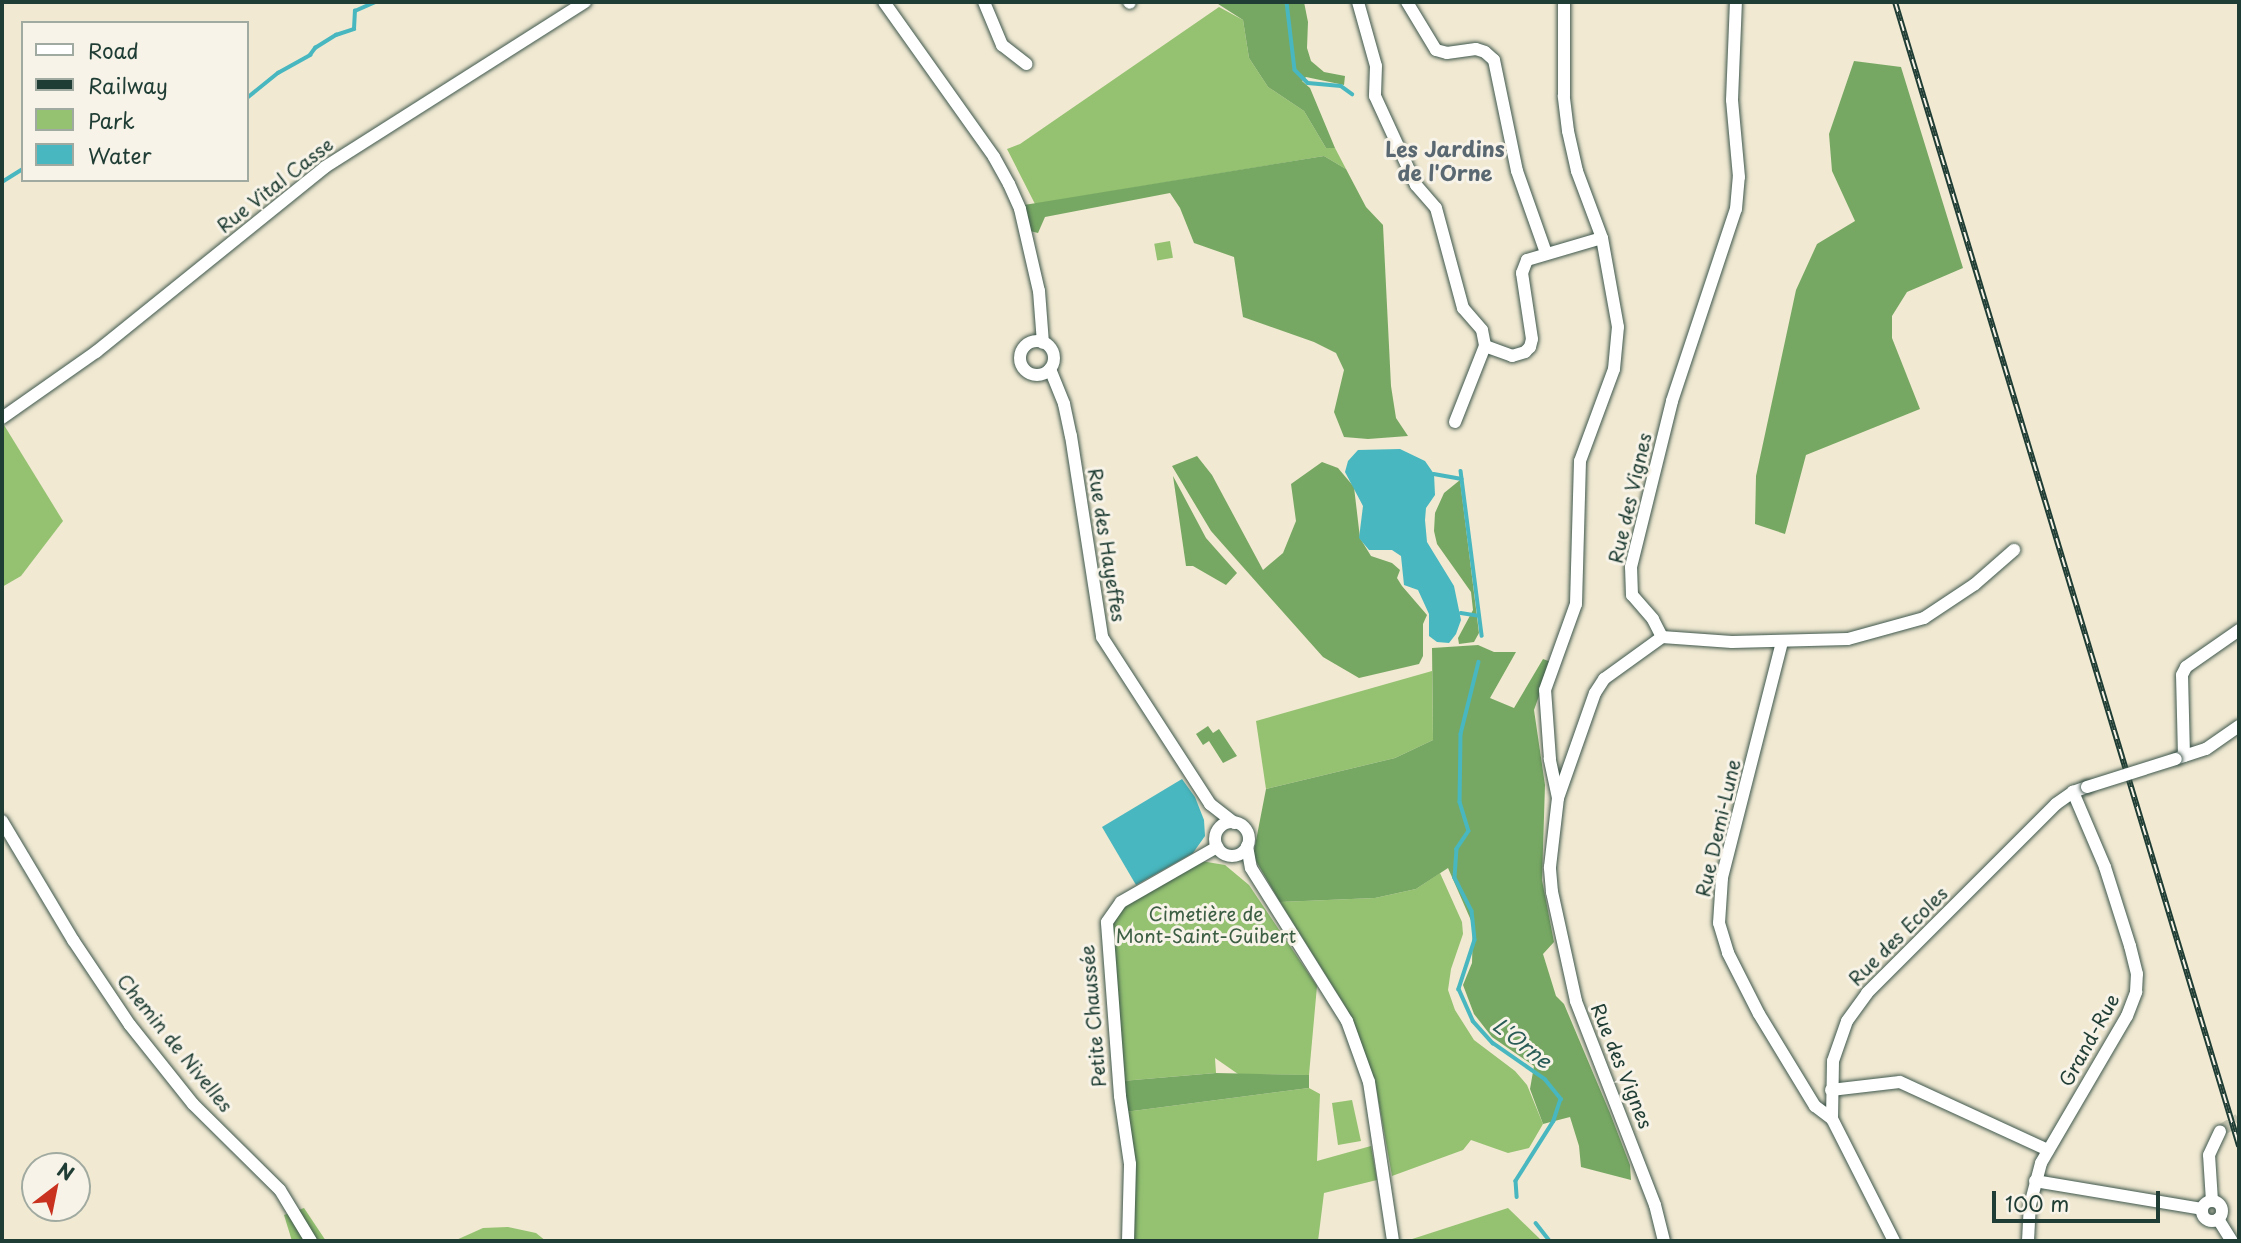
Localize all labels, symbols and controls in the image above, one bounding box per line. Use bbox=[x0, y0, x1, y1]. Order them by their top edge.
legend bbox=[21, 21, 248, 182]
text: Road bbox=[88, 34, 139, 66]
text: Railway bbox=[88, 69, 168, 101]
text: Park bbox=[88, 104, 135, 136]
street label: Rue Vital Casse bbox=[211, 132, 339, 238]
district label: Les Jardins de l'Orne bbox=[1384, 135, 1506, 185]
text: Water bbox=[88, 139, 151, 171]
street label: Rue des Vignes bbox=[1603, 429, 1657, 567]
street label: Rue des Hayeffes bbox=[1083, 465, 1131, 625]
street label: Rue Demi-Lune bbox=[1691, 756, 1745, 900]
street label: Rue des Ecoles bbox=[1843, 881, 1953, 991]
park label: Cimetière de Mont-Saint-Guibert bbox=[1116, 903, 1296, 947]
street label: Petite Chaussée bbox=[1075, 944, 1111, 1088]
street label: Chemin de Nivelles bbox=[113, 970, 237, 1116]
street label: Grand-Rue bbox=[2054, 990, 2124, 1090]
street label: Rue des Vignes bbox=[1586, 998, 1658, 1134]
water label: L'Orne bbox=[1489, 1011, 1557, 1073]
north arrow bbox=[21, 1152, 91, 1222]
text: N bbox=[52, 1155, 80, 1187]
scale bar bbox=[1996, 1176, 2164, 1220]
text: 100 m bbox=[2005, 1187, 2069, 1219]

